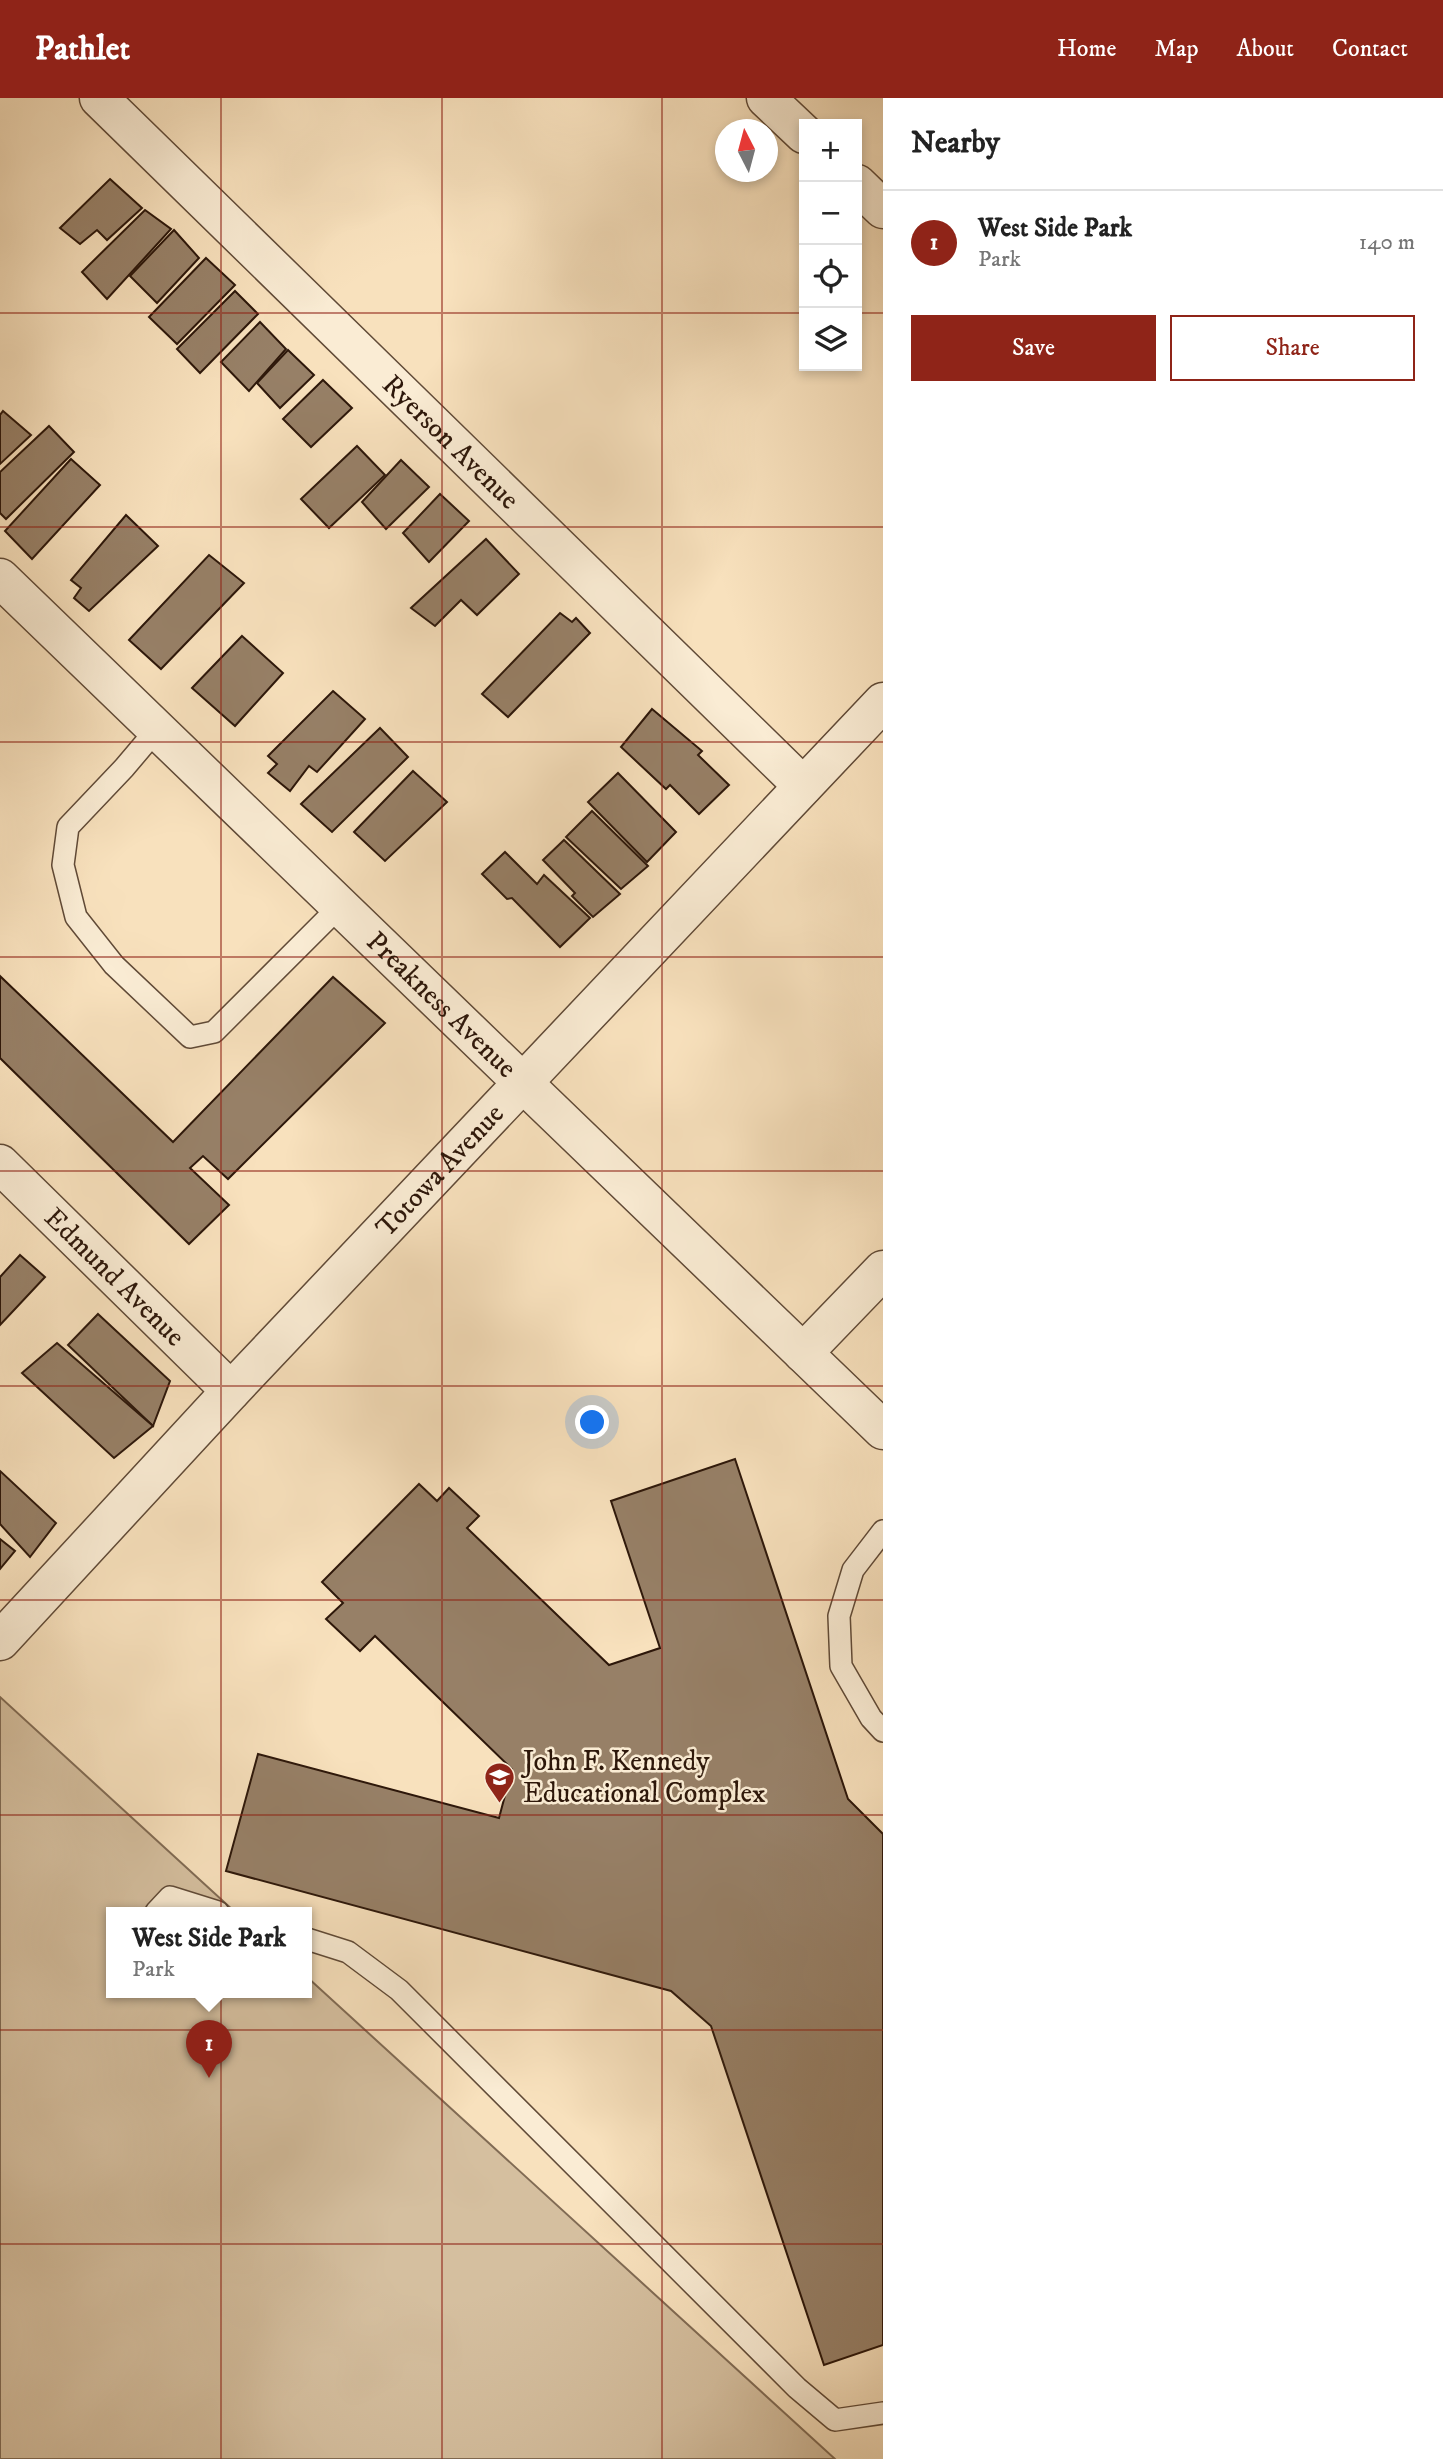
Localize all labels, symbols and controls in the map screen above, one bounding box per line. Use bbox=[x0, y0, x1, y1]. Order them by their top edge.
text: Pathlet bbox=[35, 29, 130, 70]
text: Home bbox=[1057, 34, 1116, 64]
text: Map bbox=[1154, 34, 1199, 64]
text: About bbox=[1237, 34, 1294, 64]
text: Contact bbox=[1332, 34, 1408, 64]
north arrow bbox=[715, 119, 778, 182]
map controls bbox=[799, 119, 862, 371]
button: + bbox=[799, 119, 862, 182]
text: Nearby bbox=[911, 125, 1000, 162]
button: − bbox=[799, 182, 862, 245]
text: West Side Park bbox=[978, 212, 1132, 245]
text: 1 bbox=[930, 228, 938, 257]
text: 140 m bbox=[1359, 228, 1415, 257]
button: locate bbox=[799, 245, 862, 308]
text: Park bbox=[978, 245, 1021, 274]
button: layers bbox=[799, 308, 862, 371]
button: Save bbox=[911, 315, 1156, 381]
button: Share bbox=[1170, 315, 1415, 381]
street label: Ryerson Avenue bbox=[375, 367, 527, 517]
street label: Preakness Avenue bbox=[359, 924, 524, 1085]
street label: Totowa Avenue bbox=[368, 1096, 511, 1245]
street label: Edmund Avenue bbox=[37, 1200, 193, 1354]
your location bbox=[575, 1405, 609, 1439]
place label: John F. Kennedy Educational Complex bbox=[520, 1744, 766, 1811]
school or university icon: John F. Kennedy Educational Complex bbox=[483, 1760, 517, 1804]
popup bbox=[106, 1907, 312, 1998]
text: West Side Park bbox=[132, 1922, 286, 1955]
text: Park bbox=[132, 1955, 175, 1984]
pin: 1 bbox=[186, 2020, 232, 2078]

